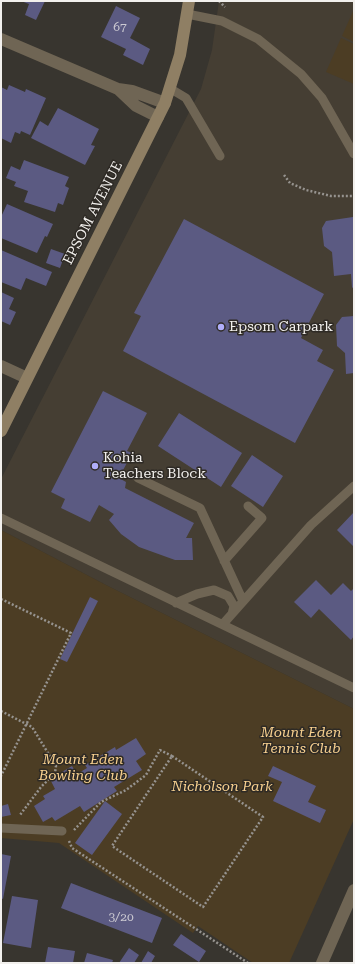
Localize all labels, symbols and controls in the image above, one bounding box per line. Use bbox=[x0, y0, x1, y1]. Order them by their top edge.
house number: 67 bbox=[113, 20, 127, 34]
street label: EPSOM AVENUE bbox=[60, 158, 126, 268]
place label: Epsom Carpark bbox=[229, 319, 333, 335]
marker: Epsom Carpark bbox=[216, 322, 226, 332]
place label: Kohia Teachers Block bbox=[103, 450, 206, 482]
marker: Kohia Teachers Block bbox=[90, 461, 100, 471]
park label: Mount Eden Tennis Club bbox=[261, 725, 341, 758]
park label: Mount Eden Bowling Club bbox=[39, 752, 127, 784]
park label: Nicholson Park bbox=[171, 779, 273, 795]
house number: 3/20 bbox=[108, 910, 134, 924]

